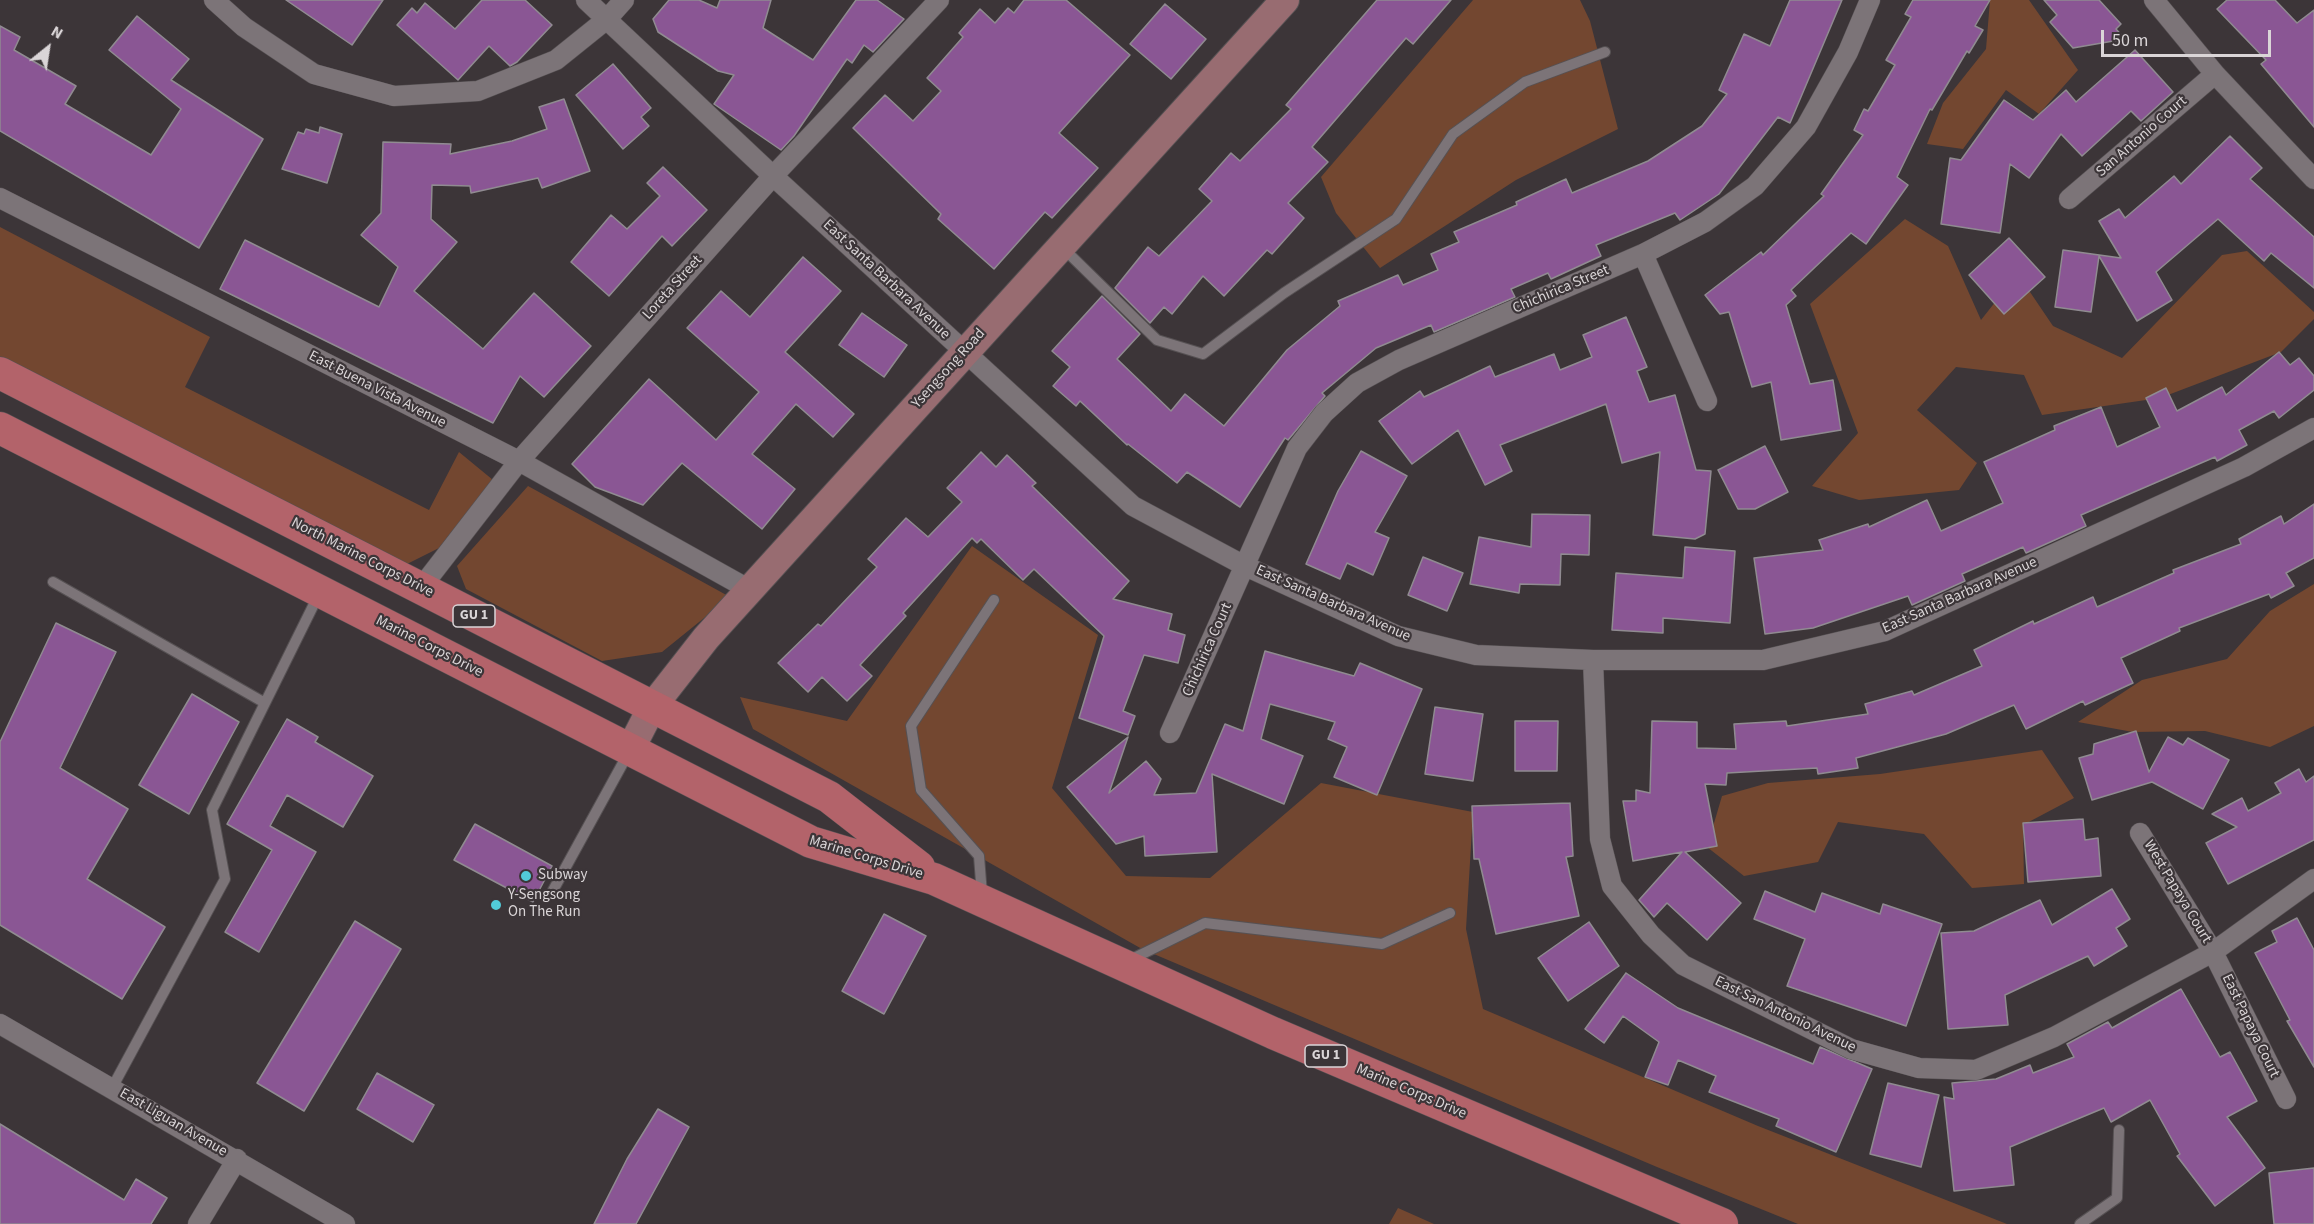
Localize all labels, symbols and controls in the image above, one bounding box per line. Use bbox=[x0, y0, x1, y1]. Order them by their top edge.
north arrow bbox=[18, 18, 78, 78]
scale bar bbox=[2104, 18, 2274, 56]
text: N bbox=[47, 20, 67, 45]
text: 50 m bbox=[2112, 28, 2148, 53]
street label: San Antonio Court bbox=[2093, 93, 2191, 181]
street label: East Santa Barbara Avenue bbox=[819, 216, 953, 344]
street label: Loreta Street bbox=[639, 252, 707, 324]
street label: Chichirica Street bbox=[1510, 262, 1612, 318]
street label: Ysengsong Road bbox=[908, 325, 990, 413]
street label: East Buena Vista Avenue bbox=[305, 348, 449, 432]
street label: North Marine Corps Drive bbox=[288, 514, 436, 602]
street label: East Santa Barbara Avenue bbox=[1880, 554, 2040, 638]
street label: East Santa Barbara Avenue bbox=[1253, 562, 1413, 646]
street label: Chichirica Court bbox=[1179, 600, 1237, 700]
road number: GU 1 bbox=[453, 605, 495, 627]
street label: Marine Corps Drive bbox=[372, 612, 486, 682]
street label: Marine Corps Drive bbox=[807, 832, 925, 884]
street label: West Papaya Court bbox=[2139, 837, 2215, 947]
place label: Subway bbox=[538, 867, 588, 885]
marker: Subway bbox=[519, 869, 533, 883]
place label: Y-Sengsong On The Run bbox=[508, 887, 581, 922]
marker: Y-Sengsong On The Run bbox=[489, 898, 503, 912]
street label: East Papaya Court bbox=[2217, 971, 2283, 1081]
street label: East San Antonio Avenue bbox=[1711, 973, 1859, 1057]
road number: GU 1 bbox=[1305, 1045, 1347, 1067]
street label: Marine Corps Drive bbox=[1353, 1061, 1469, 1123]
street label: East Liguan Avenue bbox=[116, 1085, 230, 1161]

